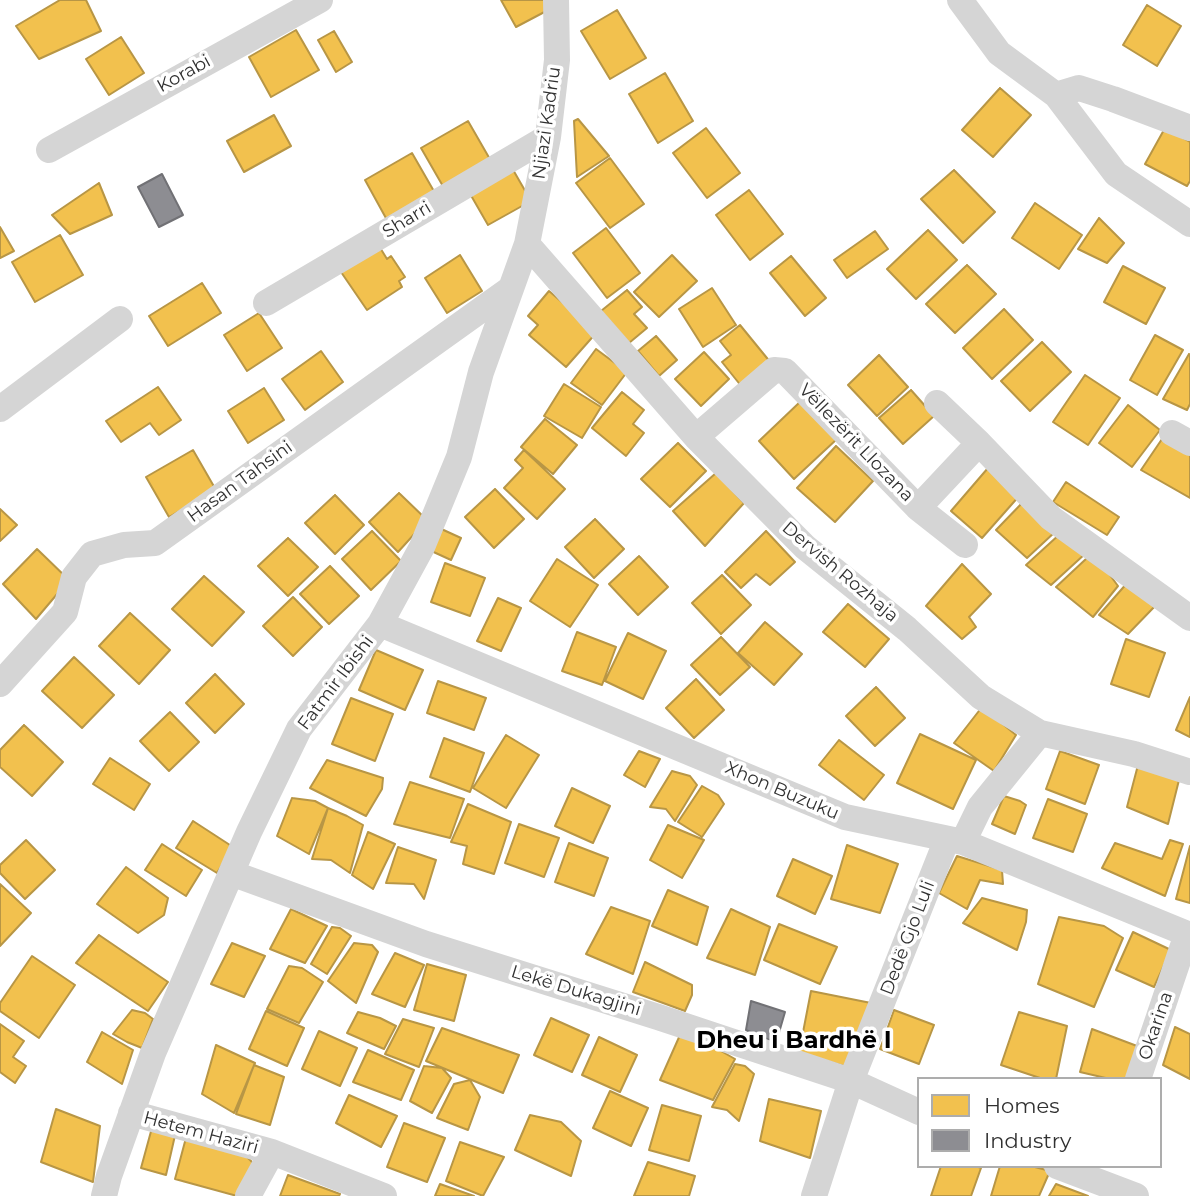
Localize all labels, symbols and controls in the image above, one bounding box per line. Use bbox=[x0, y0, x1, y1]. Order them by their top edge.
street label: Korabi bbox=[153, 51, 215, 97]
street label: Njiazi Kadriu bbox=[528, 65, 566, 181]
street label: Sharri bbox=[379, 197, 435, 243]
street label: Vëllezërit Llozana bbox=[794, 379, 918, 507]
street label: Hasan Tahsini bbox=[183, 437, 297, 527]
street label: Dervish Rozhaja bbox=[777, 517, 903, 627]
street label: Fatmir Ibishi bbox=[293, 631, 379, 735]
street label: Xhon Buzuku bbox=[722, 757, 842, 825]
street label: Dedë Gjo Luli bbox=[876, 878, 940, 998]
street label: Lekë Dukagjini bbox=[508, 961, 644, 1021]
street label: Okarina bbox=[1134, 989, 1178, 1063]
district label: Dheu i Bardhë I bbox=[696, 1027, 892, 1055]
legend bbox=[917, 1077, 1162, 1168]
text: Homes bbox=[984, 1093, 1059, 1118]
street label: Hetem Haziri bbox=[141, 1107, 261, 1159]
text: Industry bbox=[984, 1128, 1071, 1153]

